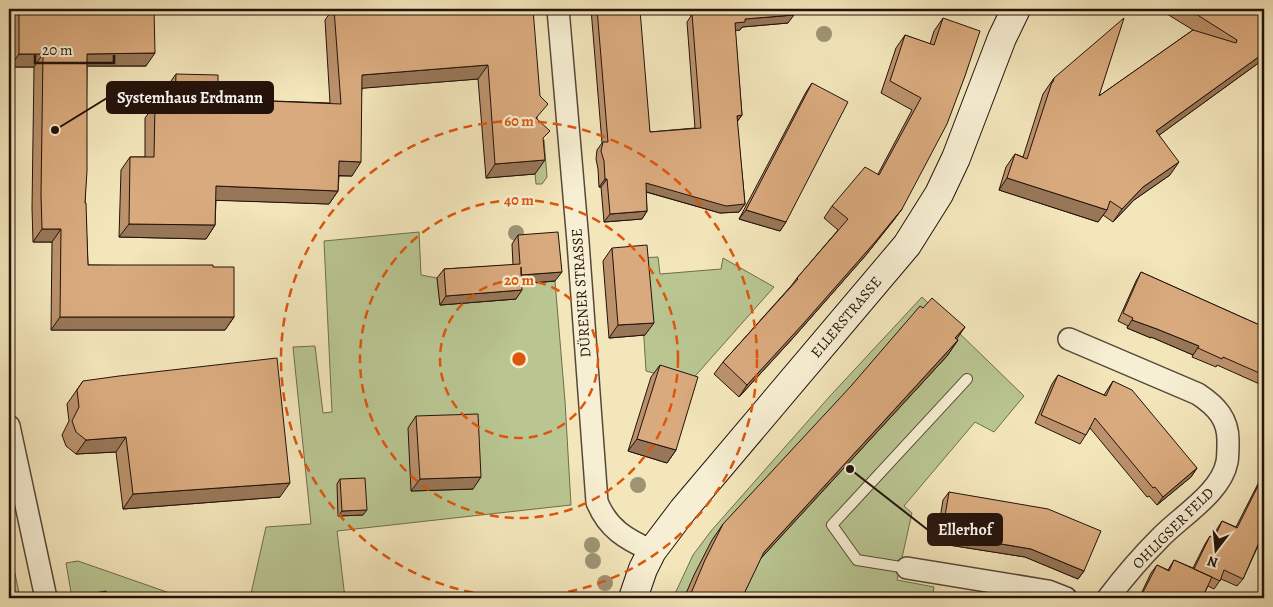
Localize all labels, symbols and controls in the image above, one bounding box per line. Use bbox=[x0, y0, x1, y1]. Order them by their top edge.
scale bar bbox=[35, 32, 114, 64]
text: 20 m bbox=[42, 40, 73, 60]
callout: Systemhaus Erdmann bbox=[107, 82, 273, 113]
text: Systemhaus Erdmann bbox=[117, 87, 263, 109]
text: 60 m bbox=[504, 111, 534, 131]
text: 40 m bbox=[504, 190, 534, 210]
street label: DÜRENER STRASSE bbox=[567, 228, 595, 358]
text: 20 m bbox=[504, 270, 534, 290]
street label: ELLERSTRASSE bbox=[806, 272, 886, 362]
centre of rings bbox=[510, 350, 528, 368]
street label: OHLIGSER FELD bbox=[1128, 483, 1218, 573]
callout: Ellerhof bbox=[928, 514, 1002, 545]
text: Ellerhof bbox=[938, 519, 995, 541]
north arrow bbox=[1190, 524, 1240, 574]
text: N bbox=[1205, 551, 1220, 573]

